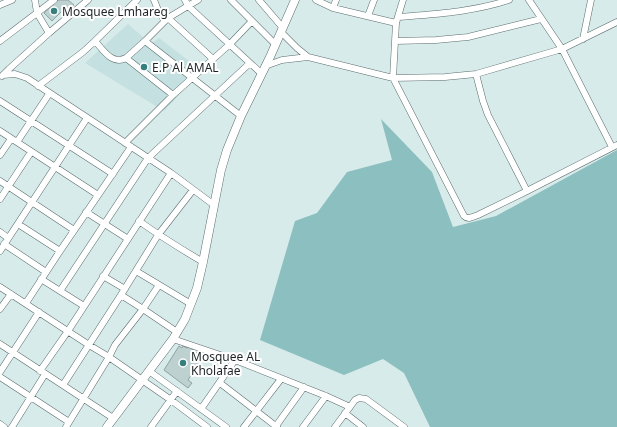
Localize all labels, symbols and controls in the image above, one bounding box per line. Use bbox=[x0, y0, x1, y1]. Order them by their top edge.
place label: Mosquee Lmhareg bbox=[62, 3, 168, 20]
marker: Mosquee Lmhareg bbox=[49, 6, 59, 16]
place label: E.P Al AMAL bbox=[152, 59, 219, 76]
marker: E.P Al AMAL bbox=[139, 62, 149, 72]
place label: Mosquee AL Kholafae bbox=[191, 348, 260, 379]
marker: Mosquee AL Kholafae bbox=[178, 358, 188, 368]

